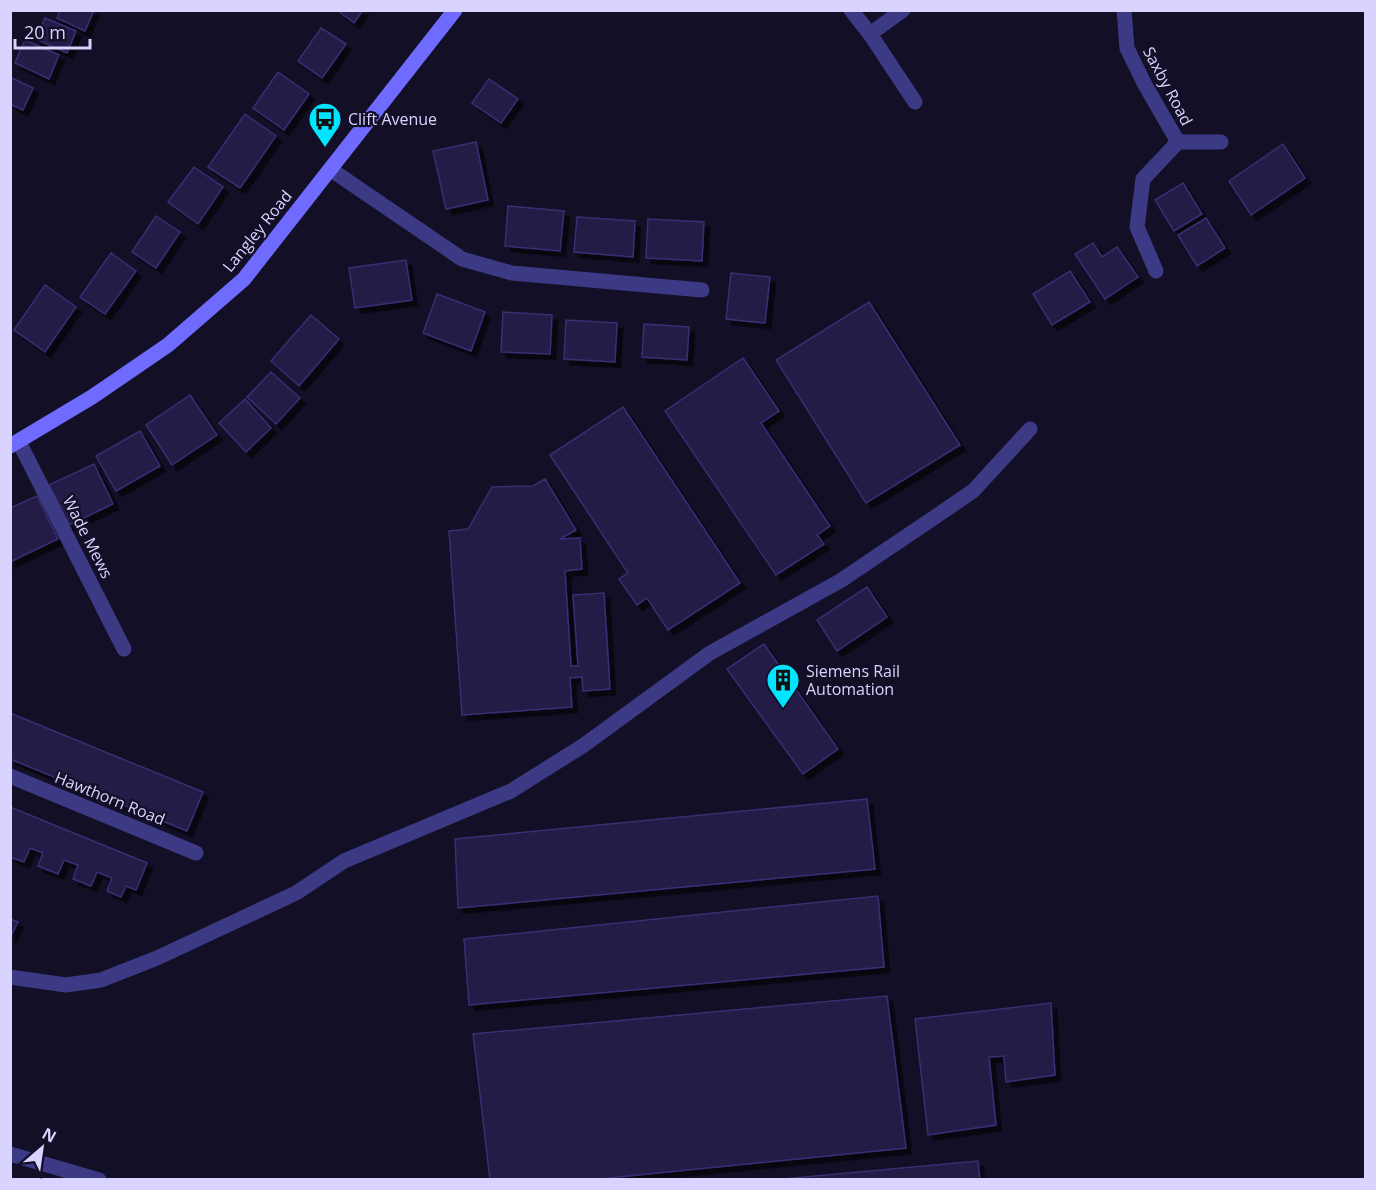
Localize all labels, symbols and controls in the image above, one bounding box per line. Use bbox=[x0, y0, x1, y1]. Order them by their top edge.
scale bar bbox=[15, 12, 90, 50]
text: 20 m bbox=[24, 20, 66, 44]
street label: Saxby Road bbox=[1138, 43, 1198, 129]
bus stop icon: Clift Avenue bbox=[307, 101, 343, 148]
place label: Clift Avenue bbox=[348, 108, 437, 130]
street label: Langley Road bbox=[217, 186, 297, 276]
street label: Wade Mews bbox=[58, 492, 118, 582]
place label: Siemens Rail Automation bbox=[806, 660, 900, 700]
building icon: Siemens Rail Automation bbox=[765, 662, 801, 709]
street label: Hawthorn Road bbox=[52, 766, 168, 830]
north arrow bbox=[12, 1118, 72, 1178]
text: N bbox=[38, 1122, 60, 1148]

